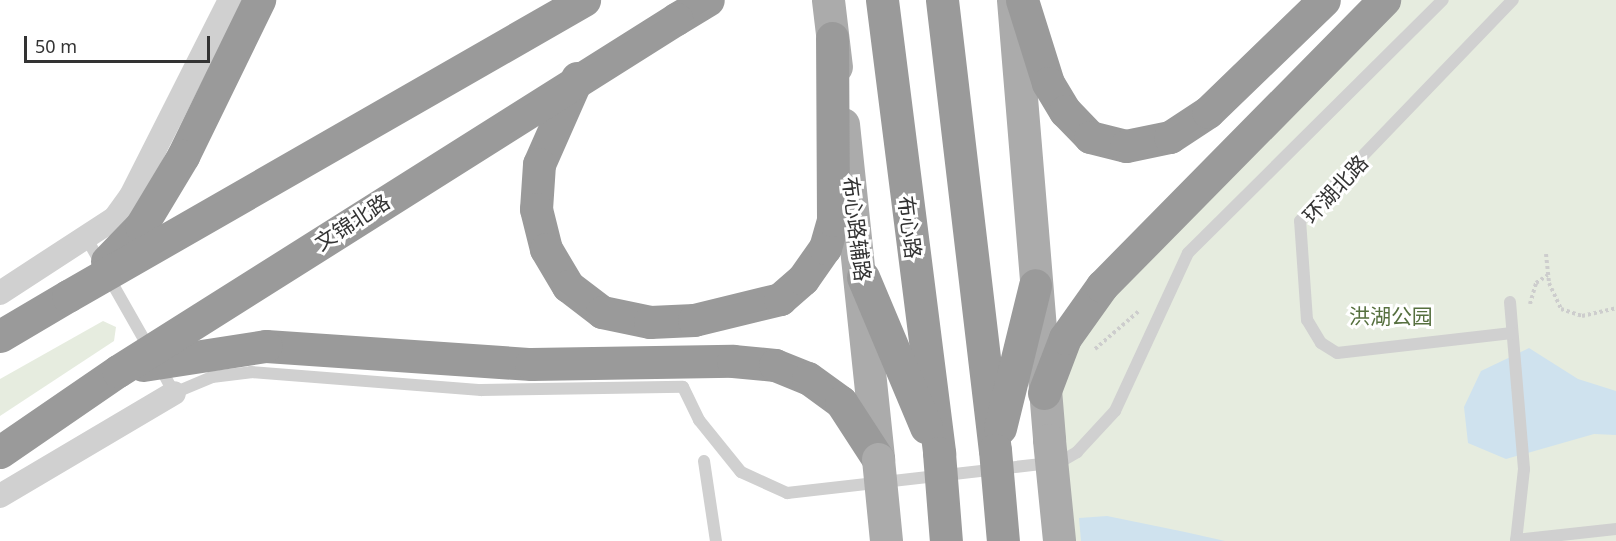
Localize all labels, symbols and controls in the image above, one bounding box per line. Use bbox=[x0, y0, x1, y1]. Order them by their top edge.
scale bar bbox=[27, 24, 213, 62]
text: 50 m bbox=[35, 34, 77, 58]
street label: 环湖北路 bbox=[1297, 150, 1373, 228]
street label: 布心路辅路 bbox=[838, 175, 876, 283]
street label: 文锦北路 bbox=[310, 189, 394, 255]
street label: 布心路 bbox=[894, 194, 926, 260]
park label: 洪湖公园 bbox=[1349, 303, 1433, 329]

